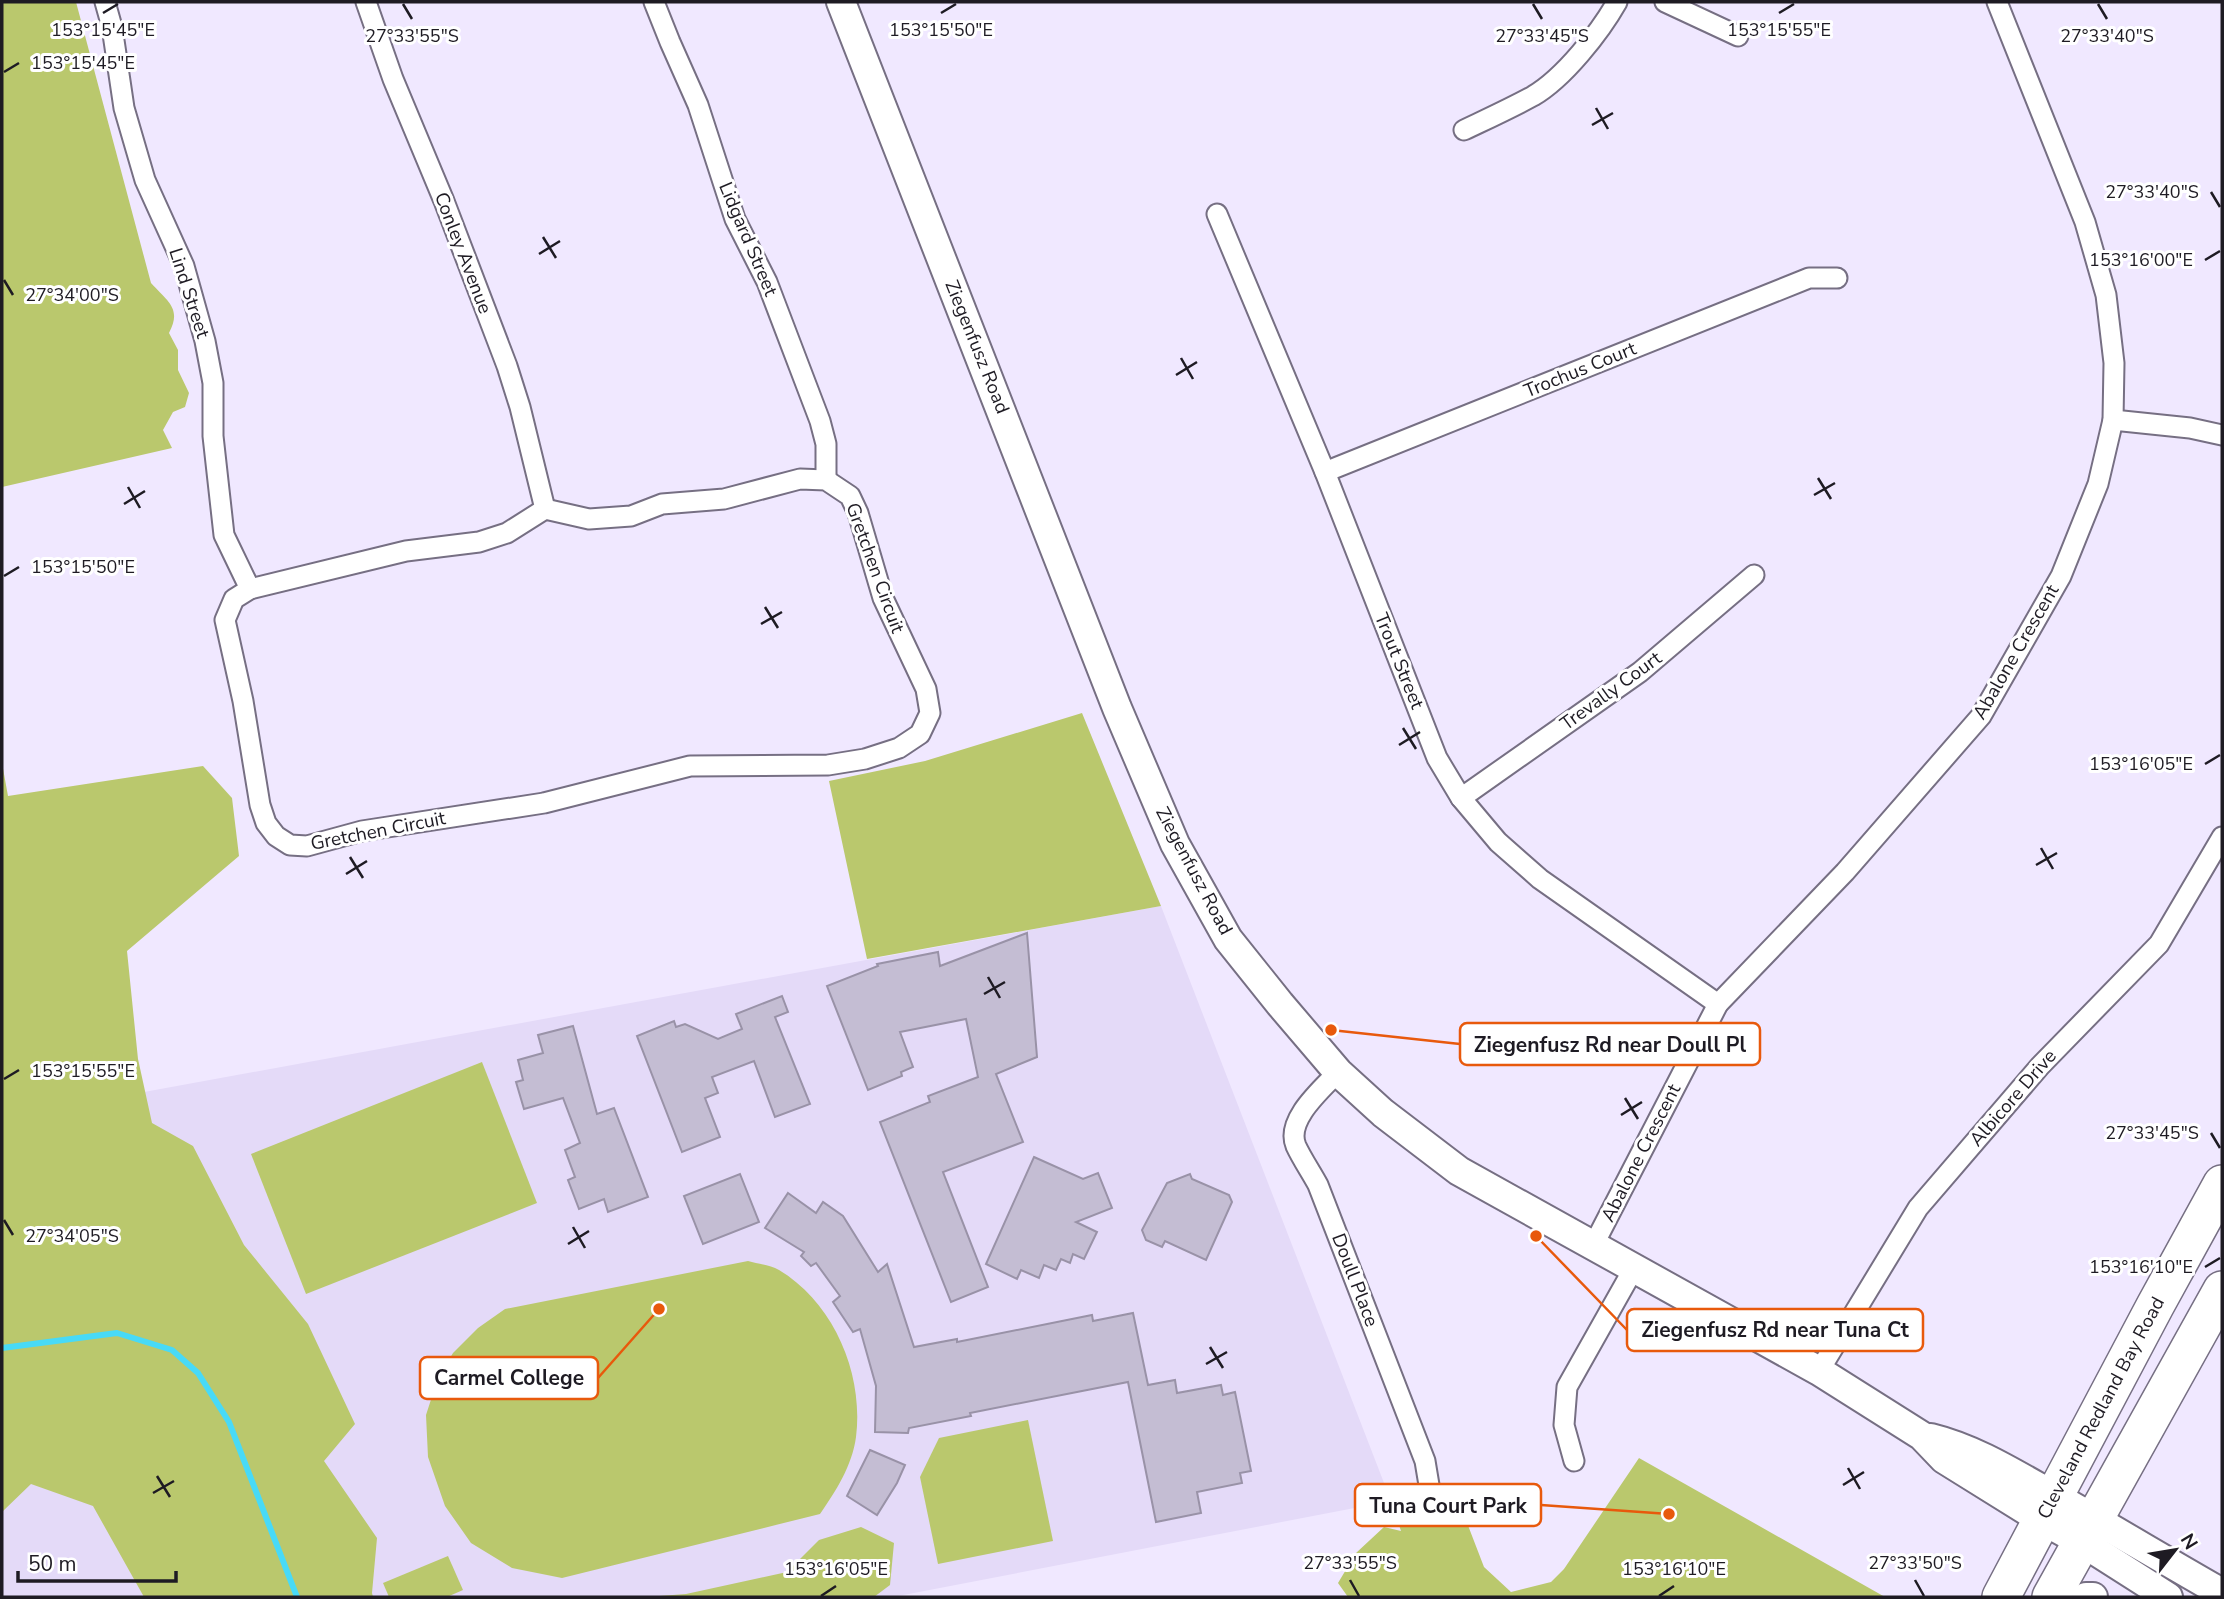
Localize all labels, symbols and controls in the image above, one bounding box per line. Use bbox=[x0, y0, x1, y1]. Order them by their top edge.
text: 153°15'45"E bbox=[51, 18, 155, 42]
text: 153°15'50"E bbox=[889, 18, 993, 42]
text: 153°15'55"E bbox=[1727, 18, 1831, 42]
text: 27°33'55"S bbox=[365, 24, 459, 48]
text: 27°33'45"S bbox=[1495, 24, 1589, 48]
text: 27°33'40"S bbox=[2060, 24, 2154, 48]
text: 153°15'45"E bbox=[31, 51, 135, 75]
street label: Lidgard Street bbox=[712, 178, 784, 300]
text: 27°33'40"S bbox=[2105, 180, 2199, 204]
street label: Conley Avenue bbox=[428, 188, 498, 318]
street label: Lind Street bbox=[162, 245, 216, 342]
text: 153°16'00"E bbox=[2089, 248, 2193, 272]
street label: Ziegenfusz Road bbox=[938, 276, 1016, 418]
text: 27°34'00"S bbox=[25, 283, 119, 307]
street label: Trochus Court bbox=[1520, 336, 1640, 404]
street label: Gretchen Circuit bbox=[839, 499, 911, 637]
text: 153°15'50"E bbox=[31, 555, 135, 579]
street label: Abalone Crescent bbox=[1967, 579, 2065, 724]
street label: Trout Street bbox=[1368, 609, 1430, 713]
street label: Trevally Court bbox=[1555, 645, 1667, 737]
text: 153°16'05"E bbox=[2089, 752, 2193, 776]
street label: Ziegenfusz Road bbox=[1149, 802, 1239, 940]
street label: Gretchen Circuit bbox=[308, 805, 448, 857]
callout: Ziegenfusz Rd near Doull Pl bbox=[1460, 1023, 1760, 1065]
text: Ziegenfusz Rd near Doull Pl bbox=[1474, 1031, 1747, 1059]
street label: Albicore Drive bbox=[1964, 1044, 2062, 1152]
text: 153°15'55"E bbox=[31, 1059, 135, 1083]
street label: Abalone Crescent bbox=[1595, 1079, 1687, 1227]
text: 27°33'45"S bbox=[2105, 1121, 2199, 1145]
text: 27°34'05"S bbox=[25, 1224, 119, 1248]
street label: Doull Place bbox=[1325, 1230, 1385, 1330]
text: 153°16'10"E bbox=[2089, 1255, 2193, 1279]
street label: Cleveland Redland Bay Road bbox=[2031, 1292, 2171, 1524]
callout: Ziegenfusz Rd near Tuna Ct bbox=[1627, 1309, 1923, 1351]
text: Ziegenfusz Rd near Tuna Ct bbox=[1641, 1316, 1910, 1344]
callout: Carmel College bbox=[420, 1357, 598, 1399]
text: Carmel College bbox=[434, 1364, 584, 1392]
callout: Tuna Court Park bbox=[1355, 1484, 1541, 1526]
text: Tuna Court Park bbox=[1369, 1492, 1528, 1520]
north arrow bbox=[2140, 1515, 2210, 1585]
text: N bbox=[2174, 1529, 2204, 1555]
scale bar bbox=[18, 1540, 175, 1584]
text: 50 m bbox=[28, 1550, 77, 1578]
text: 27°33'55"S bbox=[1303, 1551, 1397, 1575]
text: 27°33'50"S bbox=[1868, 1551, 1962, 1575]
text: 153°16'05"E bbox=[784, 1557, 888, 1581]
text: 153°16'10"E bbox=[1622, 1557, 1726, 1581]

